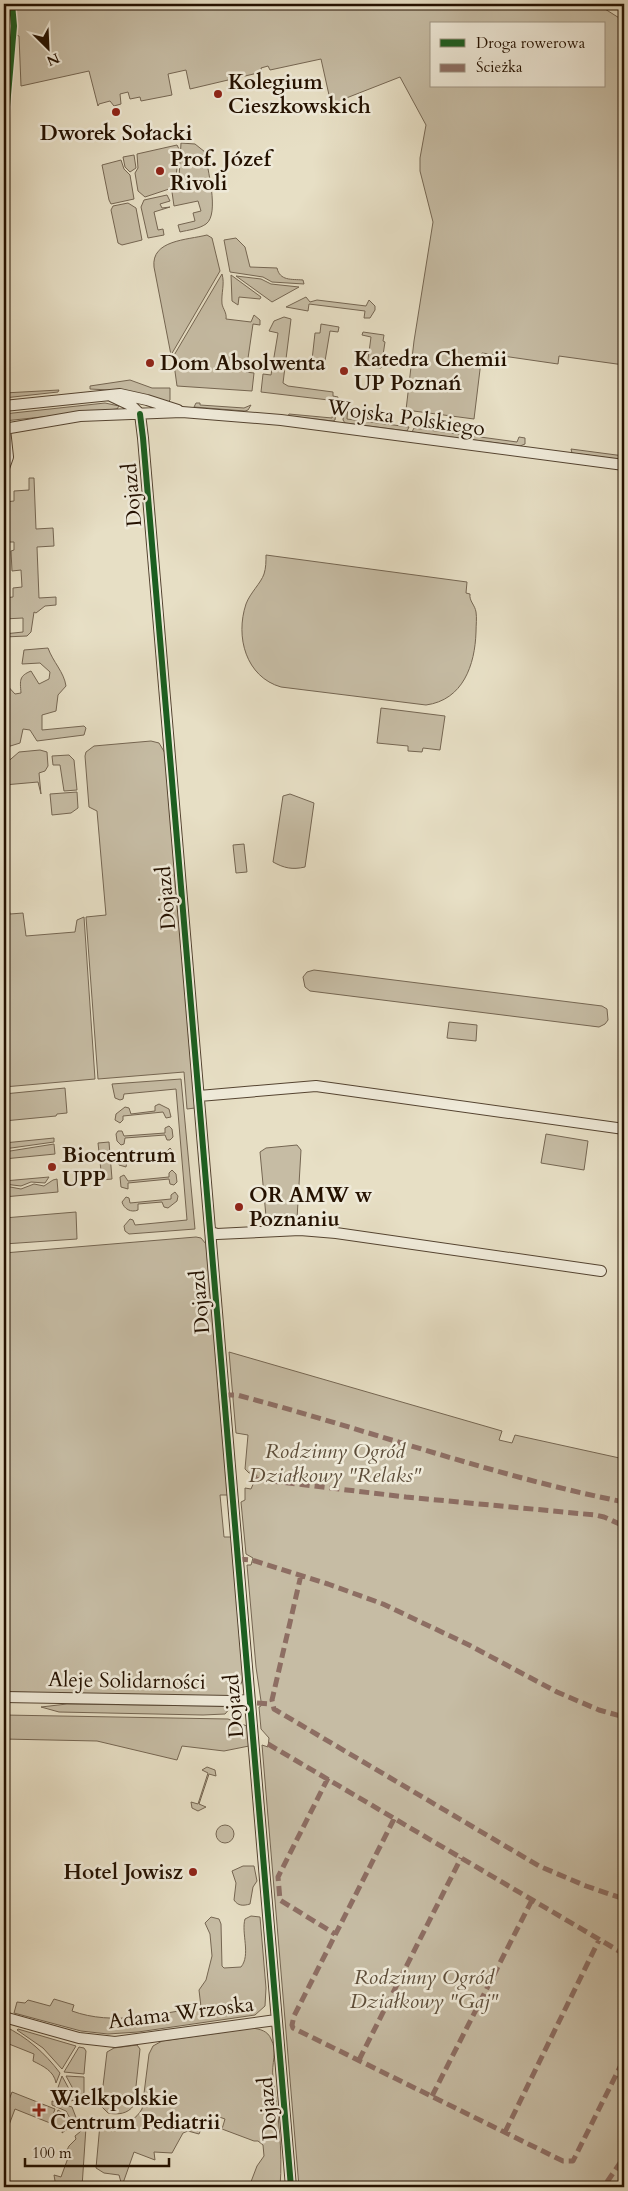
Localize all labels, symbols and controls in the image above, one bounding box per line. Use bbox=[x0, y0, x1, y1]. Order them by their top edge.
north arrow bbox=[22, 22, 72, 72]
legend bbox=[430, 22, 606, 88]
text: Droga rowerowa bbox=[476, 33, 586, 53]
text: N bbox=[44, 48, 63, 71]
text: Ścieżka bbox=[476, 57, 523, 77]
place label: Kolegium Cieszkowskich bbox=[228, 68, 371, 121]
marker: Kolegium Cieszkowskich bbox=[212, 88, 224, 100]
marker: Dworek Sołacki bbox=[110, 106, 122, 118]
place label: Dworek Sołacki bbox=[40, 119, 193, 148]
place label: Prof. Józef Rivoli bbox=[170, 145, 275, 198]
marker: Prof. Józef Rivoli bbox=[154, 165, 166, 177]
place label: Katedra Chemii UP Poznań bbox=[354, 345, 507, 398]
place label: Dom Absolwenta bbox=[160, 349, 326, 378]
marker: Dom Absolwenta bbox=[144, 357, 156, 369]
marker: Katedra Chemii UP Poznań bbox=[338, 365, 350, 377]
street label: Wojska Polskiego bbox=[324, 392, 487, 443]
street label: Dojazd bbox=[115, 462, 149, 528]
street label: Dojazd bbox=[149, 865, 183, 931]
place label: Biocentrum UPP bbox=[62, 1141, 176, 1194]
marker: Biocentrum UPP bbox=[46, 1161, 58, 1173]
place label: OR AMW w Poznaniu bbox=[249, 1181, 373, 1234]
marker: OR AMW w Poznaniu bbox=[233, 1201, 245, 1213]
street label: Dojazd bbox=[183, 1269, 217, 1335]
park label: Rodzinny Ogród Działkowy "Relaks" bbox=[249, 1437, 422, 1490]
street label: Aleje Solidarności bbox=[48, 1665, 206, 1697]
street label: Dojazd bbox=[217, 1673, 251, 1739]
place label: Hotel Jowisz bbox=[63, 1858, 184, 1887]
marker: Hotel Jowisz bbox=[187, 1866, 199, 1878]
park label: Rodzinny Ogród Działkowy "Gaj" bbox=[350, 1963, 499, 2016]
street label: Adama Wrzoska bbox=[106, 1990, 256, 2036]
street label: Dojazd bbox=[251, 2076, 285, 2142]
place label: Wielkpolskie Centrum Pediatrii bbox=[49, 2084, 221, 2137]
marker: Wielkpolskie Centrum Pediatrii bbox=[32, 2103, 46, 2117]
scale bar bbox=[25, 2136, 169, 2168]
text: 100 m bbox=[32, 2143, 72, 2163]

